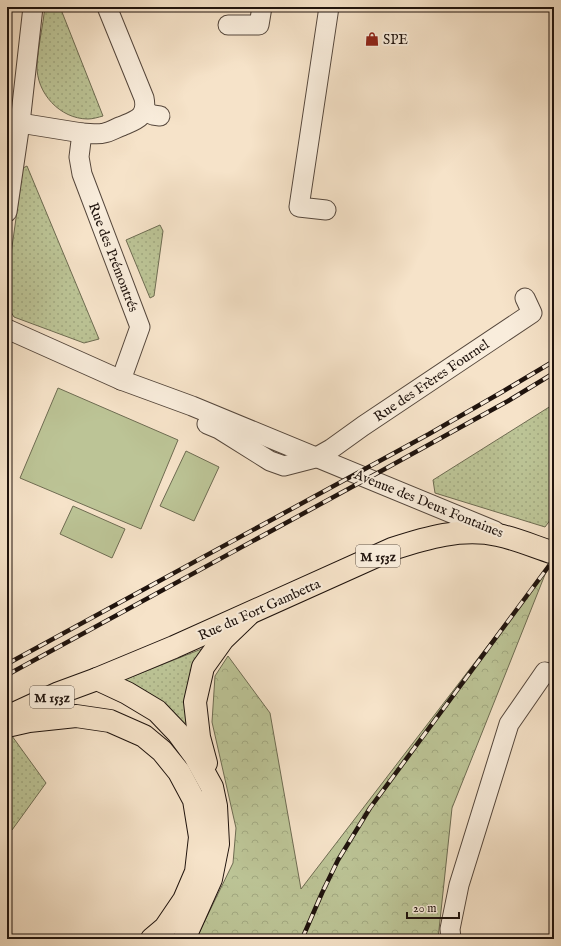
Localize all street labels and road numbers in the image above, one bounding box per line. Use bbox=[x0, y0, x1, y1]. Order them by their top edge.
street label: Rue des Prémontrés bbox=[84, 200, 142, 315]
street label: Rue des Frères Fournel bbox=[370, 335, 493, 426]
street label: Avenue des Deux Fontaines bbox=[350, 465, 506, 542]
road number: M 153z bbox=[356, 545, 400, 567]
street label: Rue du Fort Gambetta bbox=[195, 574, 324, 645]
road number: M 153z bbox=[30, 686, 74, 708]

